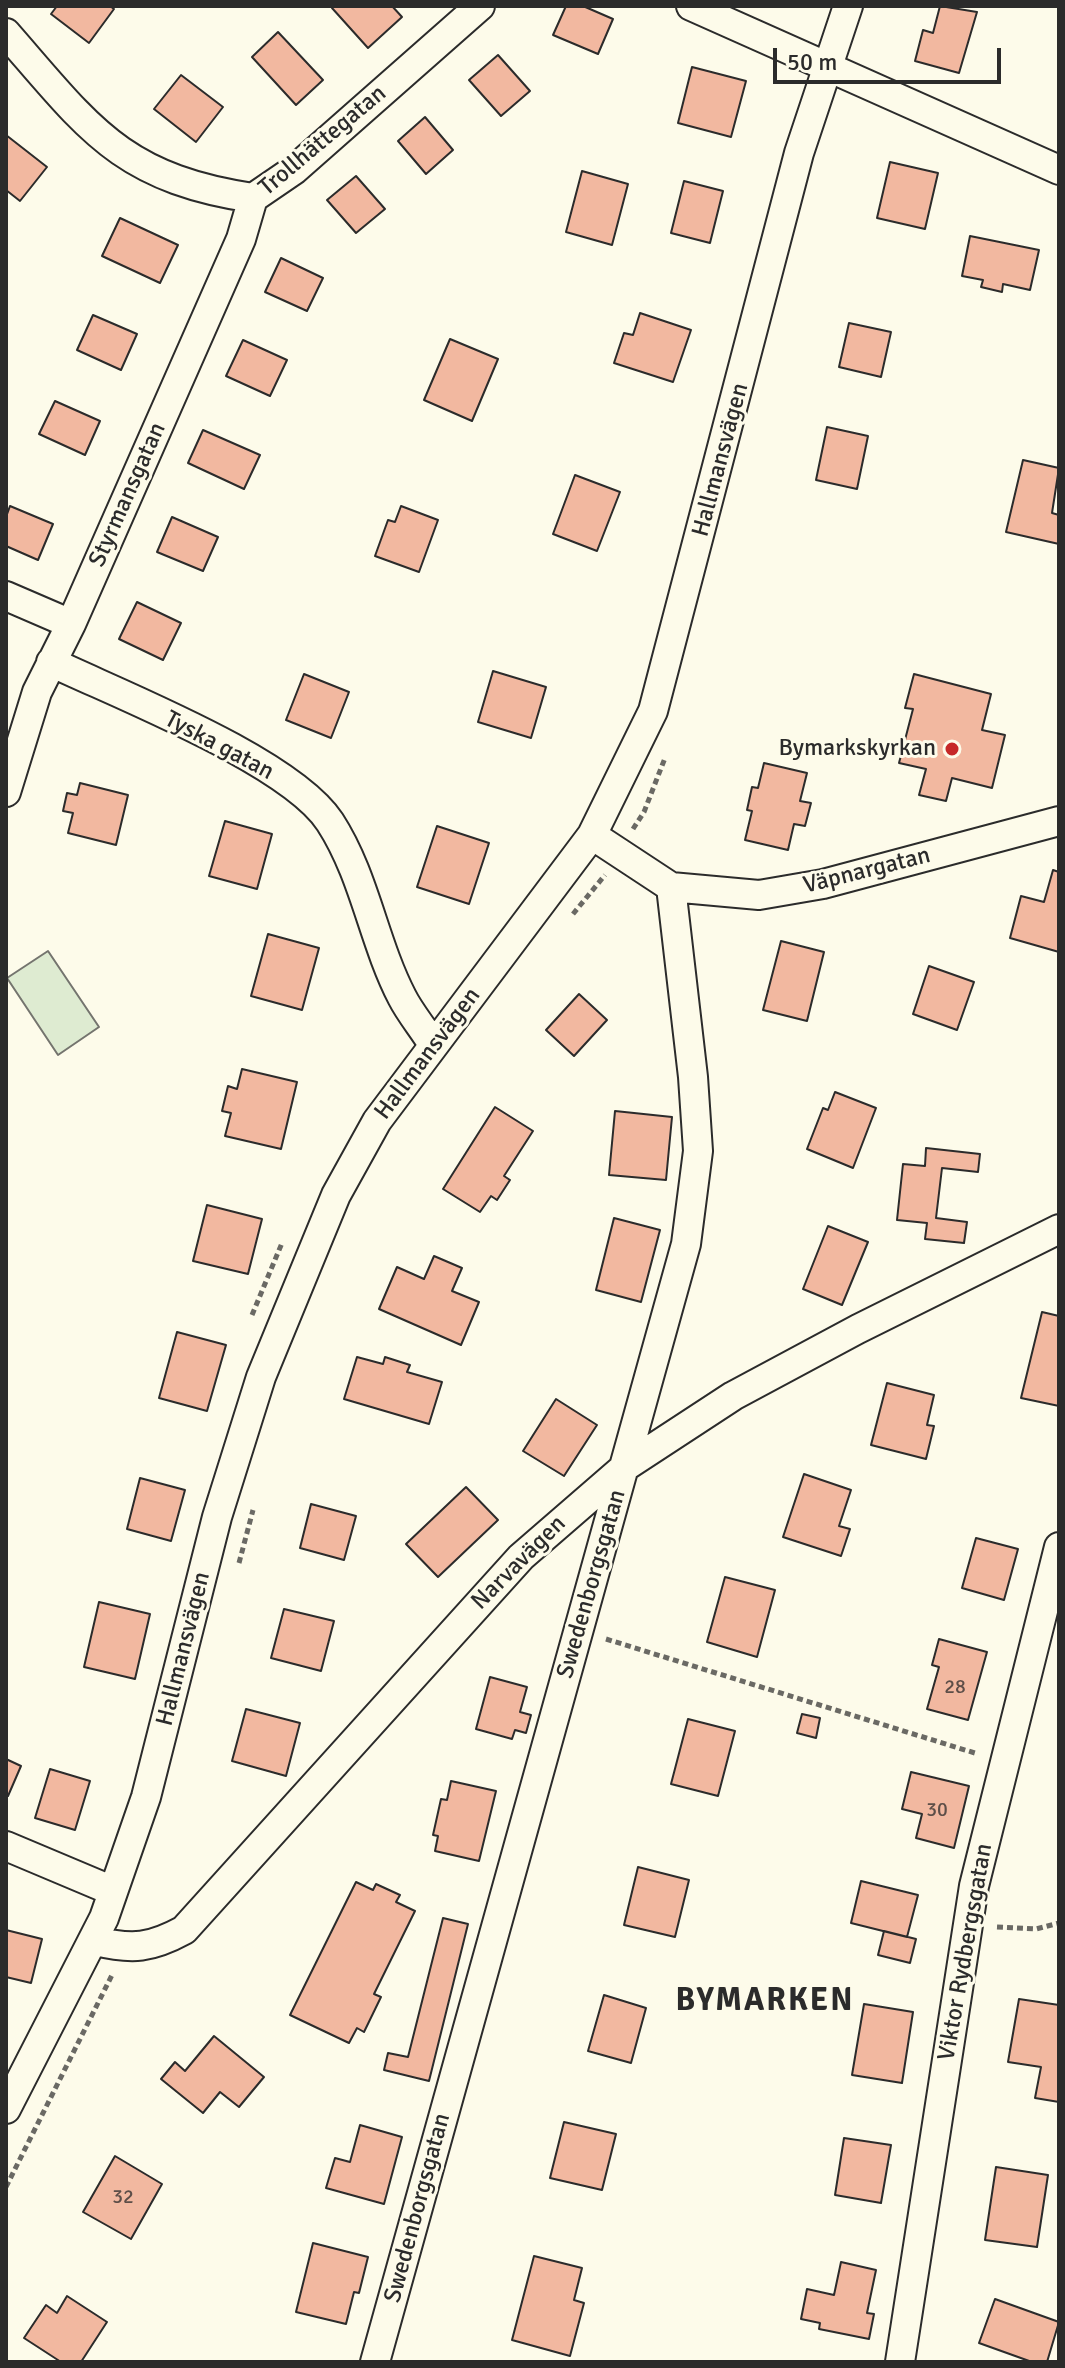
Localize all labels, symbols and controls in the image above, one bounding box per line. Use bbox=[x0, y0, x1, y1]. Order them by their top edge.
scale bar bbox=[777, 32, 1005, 82]
text: 50 m bbox=[787, 47, 837, 77]
street label: Trollhättegatan bbox=[254, 79, 392, 203]
street label: Hallmansvägen bbox=[687, 380, 755, 540]
street label: Styrmansgatan bbox=[83, 418, 173, 572]
street label: Tyska gatan bbox=[159, 705, 279, 787]
place label: Bymarkskyrkan bbox=[779, 735, 936, 763]
marker: Bymarkskyrkan bbox=[943, 740, 961, 758]
street label: Väpnargatan bbox=[801, 841, 933, 901]
street label: Hallmansvägen bbox=[369, 982, 487, 1126]
street label: Swedenborgsgatan bbox=[551, 1486, 633, 1682]
street label: Narvavägen bbox=[466, 1510, 572, 1616]
street label: Hallmansvägen bbox=[151, 1569, 217, 1729]
house number: 28 bbox=[944, 1676, 966, 1700]
house number: 30 bbox=[926, 1799, 948, 1823]
street label: Viktor Rydbergsgatan bbox=[933, 1841, 999, 2063]
district label: BYMARKEN bbox=[676, 1983, 854, 2021]
street label: Swedenborgsgatan bbox=[379, 2110, 457, 2306]
house number: 32 bbox=[112, 2186, 134, 2210]

